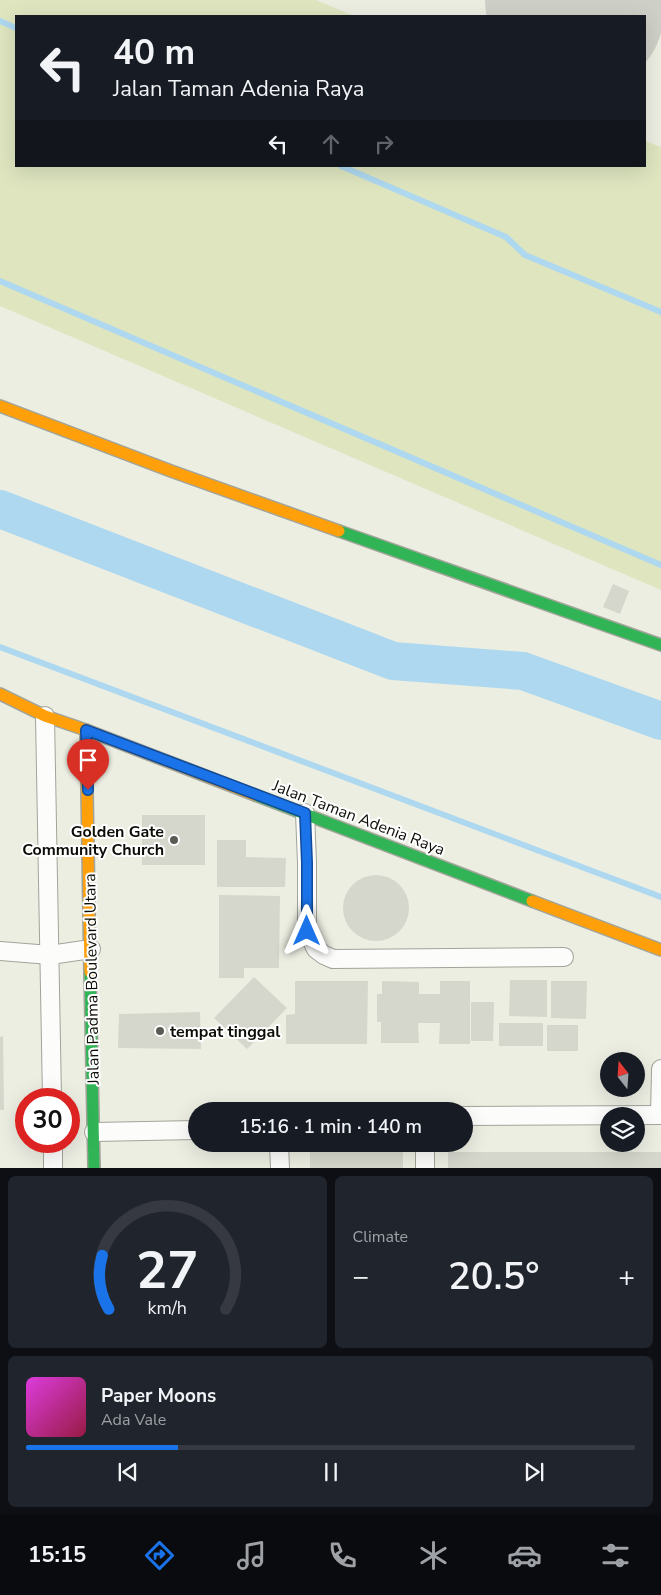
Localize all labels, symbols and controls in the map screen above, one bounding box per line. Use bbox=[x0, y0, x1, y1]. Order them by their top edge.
text: 40 m bbox=[113, 29, 195, 76]
icon: left bbox=[30, 35, 95, 100]
text: Jalan Taman Adenia Raya bbox=[113, 74, 364, 104]
icon: left bbox=[264, 130, 292, 158]
icon: ahead bbox=[317, 130, 345, 158]
icon: right bbox=[370, 130, 398, 158]
pin bbox=[67, 739, 109, 790]
icon: arrive bbox=[74, 746, 102, 774]
street label: Jalan Taman Adenia Raya bbox=[268, 775, 448, 861]
place label: Golden Gate Community Church bbox=[22, 821, 164, 861]
marker: Golden Gate Community Church bbox=[168, 834, 180, 846]
street label: Jalan Padma Boulevard Utara bbox=[79, 873, 105, 1086]
position arrow bbox=[280, 904, 332, 956]
place label: tempat tinggal bbox=[170, 1021, 280, 1043]
marker: tempat tinggal bbox=[154, 1025, 166, 1037]
north arrow bbox=[600, 1052, 645, 1098]
map controls bbox=[600, 1052, 645, 1152]
speed limit sign: 30 bbox=[15, 1088, 80, 1153]
button: layers bbox=[600, 1107, 645, 1152]
text: 15:16 · 1 min · 140 m bbox=[239, 1114, 422, 1140]
text: Climate bbox=[353, 1226, 408, 1248]
text: 27 bbox=[136, 1235, 198, 1306]
text: 20.5° bbox=[448, 1251, 540, 1302]
text: − bbox=[353, 1258, 369, 1296]
text: + bbox=[618, 1258, 635, 1296]
text: km/h bbox=[148, 1296, 187, 1320]
text: Paper Moons bbox=[101, 1383, 216, 1409]
text: Ada Vale bbox=[101, 1409, 166, 1431]
icon: previous bbox=[114, 1458, 142, 1486]
icon: pause bbox=[317, 1458, 345, 1486]
icon: next bbox=[520, 1458, 548, 1486]
icon: directions bbox=[142, 1538, 177, 1573]
icon: music bbox=[234, 1538, 269, 1573]
icon: phone bbox=[325, 1538, 360, 1573]
icon: climate bbox=[416, 1538, 451, 1573]
icon: car bbox=[507, 1538, 542, 1573]
icon: filters bbox=[598, 1538, 633, 1573]
text: 15:15 bbox=[28, 1540, 86, 1570]

